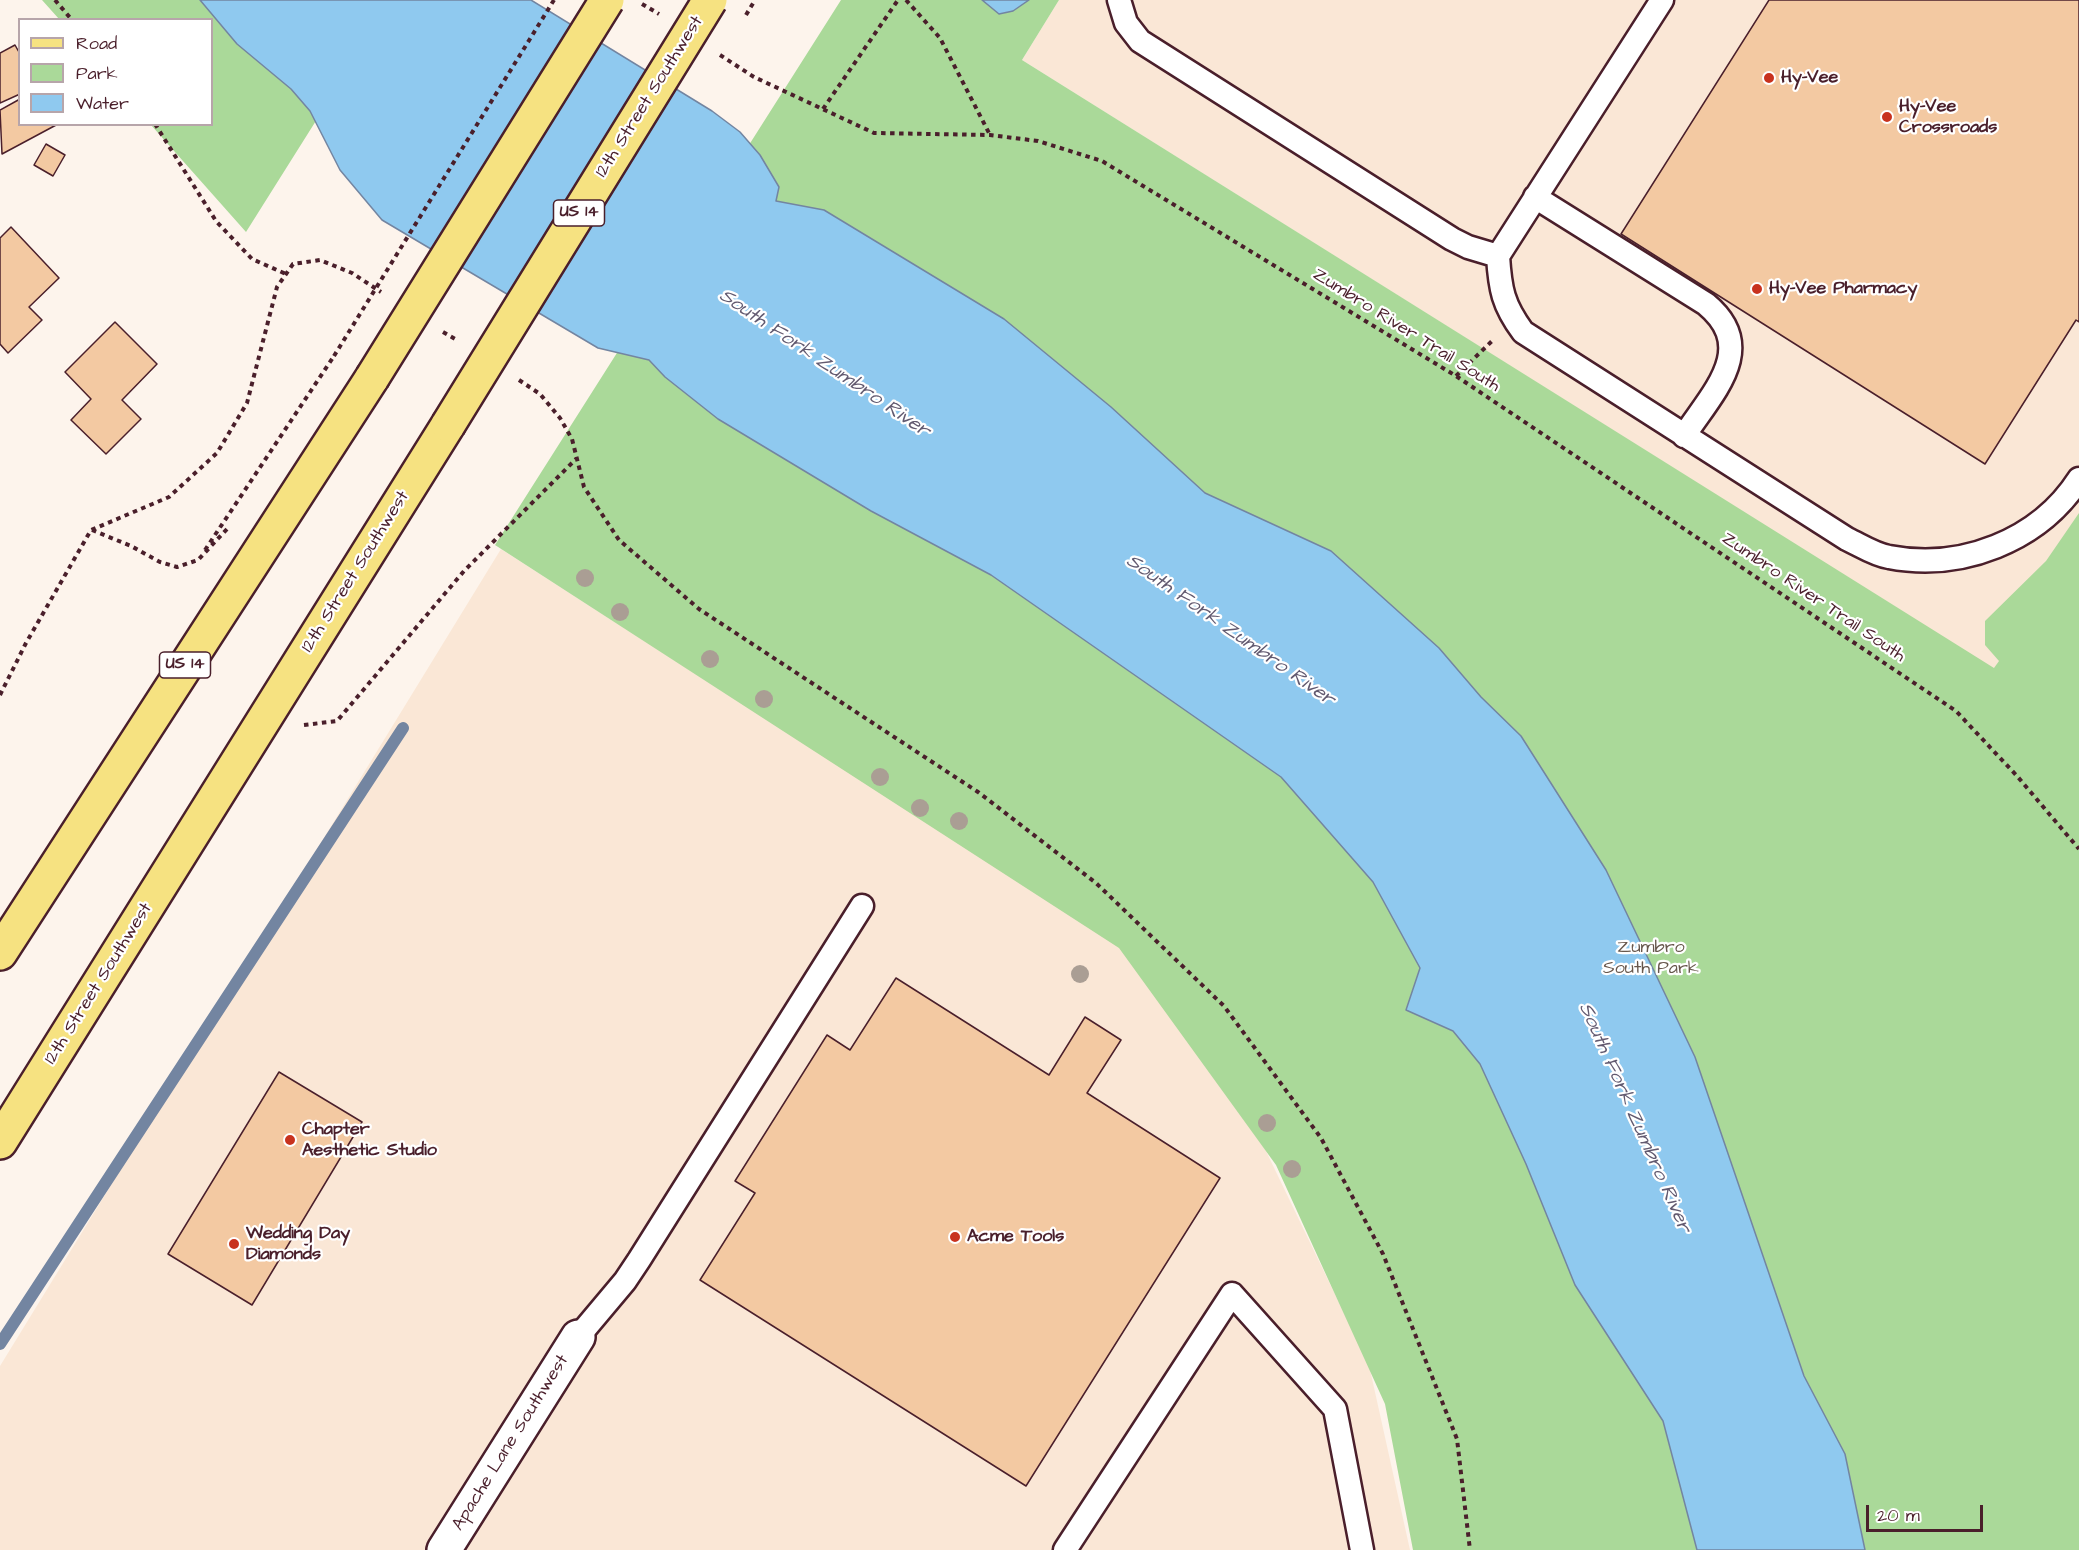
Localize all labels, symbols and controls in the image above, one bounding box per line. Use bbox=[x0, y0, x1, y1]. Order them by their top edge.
street label: 12th Street Southwest bbox=[591, 12, 709, 182]
legend bbox=[18, 18, 213, 126]
text: Road bbox=[76, 31, 117, 56]
text: Park bbox=[76, 61, 118, 86]
place label: Hy-Vee bbox=[1781, 67, 1838, 89]
marker: Hy-Vee bbox=[1762, 71, 1776, 85]
text: Water bbox=[76, 91, 129, 116]
place label: Hy-Vee Crossroads bbox=[1899, 96, 1997, 138]
marker: Hy-Vee Crossroads bbox=[1880, 110, 1894, 124]
road number: US 14 bbox=[554, 200, 604, 226]
street label: Zumbro River Trail South bbox=[1308, 264, 1504, 398]
place label: Hy-Vee Pharmacy bbox=[1769, 278, 1917, 300]
marker: Hy-Vee Pharmacy bbox=[1750, 282, 1764, 296]
water label: South Fork Zumbro River bbox=[714, 284, 934, 444]
street label: 12th Street Southwest bbox=[297, 487, 415, 657]
street label: Zumbro River Trail South bbox=[1717, 529, 1909, 667]
water label: South Fork Zumbro River bbox=[1121, 550, 1339, 712]
road number: US 14 bbox=[160, 652, 210, 678]
street label: 12th Street Southwest bbox=[40, 899, 158, 1069]
park label: Zumbro South Park bbox=[1603, 937, 1699, 980]
water label: South Fork Zumbro River bbox=[1572, 999, 1696, 1237]
place label: Chapter Aesthetic Studio bbox=[302, 1119, 437, 1162]
marker: Chapter Aesthetic Studio bbox=[283, 1133, 297, 1147]
place label: Wedding Day Diamonds bbox=[246, 1223, 350, 1266]
place label: Acme Tools bbox=[967, 1226, 1064, 1248]
marker: Acme Tools bbox=[948, 1230, 962, 1244]
marker: Wedding Day Diamonds bbox=[227, 1237, 241, 1251]
street label: Apache Lane Southwest bbox=[448, 1351, 574, 1535]
scale bar bbox=[1869, 1493, 1986, 1531]
text: 20 m bbox=[1877, 1503, 1920, 1528]

